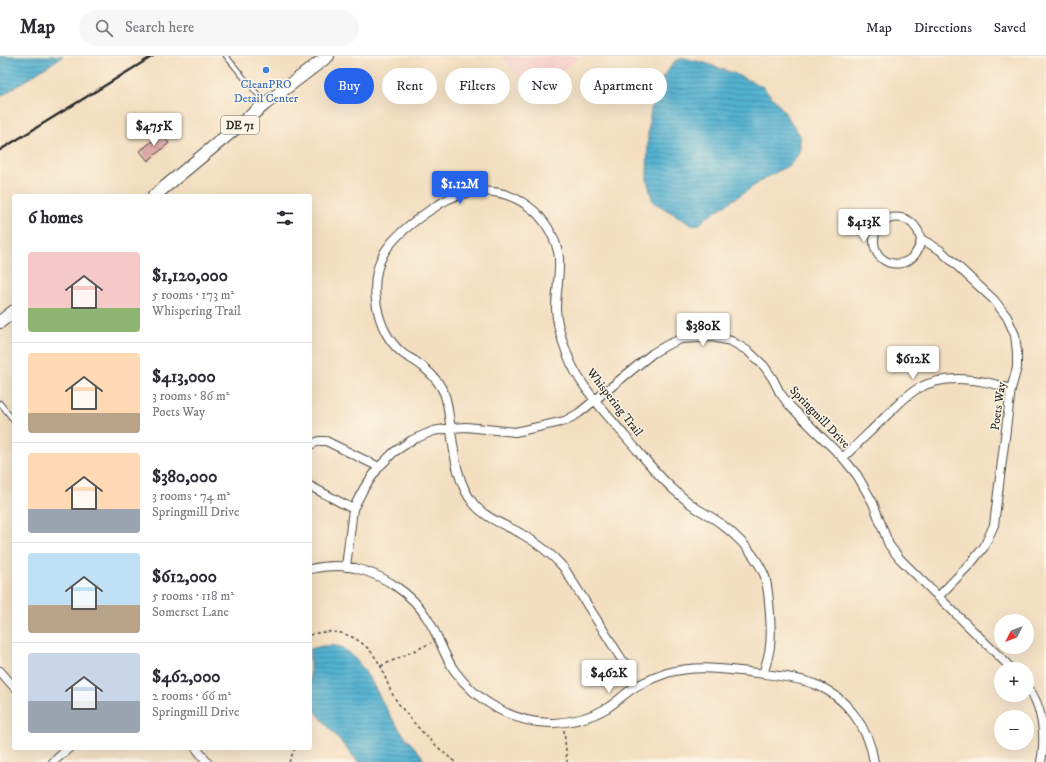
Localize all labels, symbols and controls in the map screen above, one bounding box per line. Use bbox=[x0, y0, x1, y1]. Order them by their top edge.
search box bbox=[79, 10, 359, 46]
text: Map bbox=[20, 16, 55, 39]
icon: search bbox=[93, 17, 115, 39]
text: Search here bbox=[125, 18, 194, 37]
text: Map bbox=[866, 19, 892, 37]
text: Directions bbox=[914, 19, 972, 37]
text: Saved bbox=[994, 19, 1026, 37]
marker: CleanPRO Detail Center bbox=[261, 65, 271, 75]
chip: Buy bbox=[324, 68, 374, 104]
chip: Rent bbox=[382, 68, 437, 104]
chip: Filters bbox=[445, 68, 510, 104]
chip: New bbox=[518, 68, 572, 104]
chip: Apartment bbox=[580, 68, 667, 104]
place label: CleanPRO Detail Center bbox=[234, 77, 299, 106]
pin: $475K bbox=[126, 113, 182, 147]
road number: DE 71 bbox=[221, 116, 259, 134]
text: $475K bbox=[136, 118, 172, 134]
pin: $1.12M bbox=[427, 171, 493, 205]
text: $1.12M bbox=[441, 176, 479, 192]
text: 6 homes bbox=[28, 207, 83, 229]
icon: filters bbox=[274, 207, 296, 229]
pin: $413K bbox=[836, 209, 892, 243]
text: $413K bbox=[847, 214, 881, 230]
text: $1,120,000 bbox=[152, 265, 228, 287]
icon: home bbox=[60, 268, 108, 316]
text: 5 rooms · 173 m² bbox=[152, 287, 234, 303]
text: Whispering Trail bbox=[152, 303, 241, 319]
pin: $380K bbox=[675, 313, 731, 347]
text: $380K bbox=[686, 318, 720, 334]
pin: $612K bbox=[885, 346, 941, 380]
text: $612K bbox=[896, 351, 930, 367]
street label: Whispering Trail bbox=[583, 365, 646, 440]
text: $413,000 bbox=[152, 366, 216, 388]
icon: home bbox=[60, 369, 108, 417]
street label: Poets Way bbox=[988, 380, 1009, 431]
street label: Springmill Drive bbox=[786, 383, 853, 452]
text: 3 rooms · 86 m² bbox=[152, 388, 230, 404]
text: Poets Way bbox=[152, 404, 205, 420]
text: $380,000 bbox=[152, 466, 217, 488]
icon: home bbox=[60, 469, 108, 517]
text: 3 rooms · 74 m² bbox=[152, 488, 230, 504]
text: Springmill Drive bbox=[152, 504, 239, 520]
text: $612,000 bbox=[152, 566, 217, 588]
icon: home bbox=[60, 569, 108, 617]
text: 5 rooms · 118 m² bbox=[152, 588, 234, 604]
text: Somerset Lane bbox=[152, 604, 229, 620]
north arrow bbox=[994, 614, 1034, 654]
map controls bbox=[994, 614, 1034, 750]
pin: $462K bbox=[581, 660, 637, 694]
button: + bbox=[994, 662, 1034, 702]
text: $462K bbox=[591, 665, 627, 681]
text: $462,000 bbox=[152, 666, 220, 688]
icon: home bbox=[60, 669, 108, 717]
text: 2 rooms · 66 m² bbox=[152, 688, 231, 704]
text: Springmill Drive bbox=[152, 704, 239, 720]
button: − bbox=[994, 710, 1034, 750]

